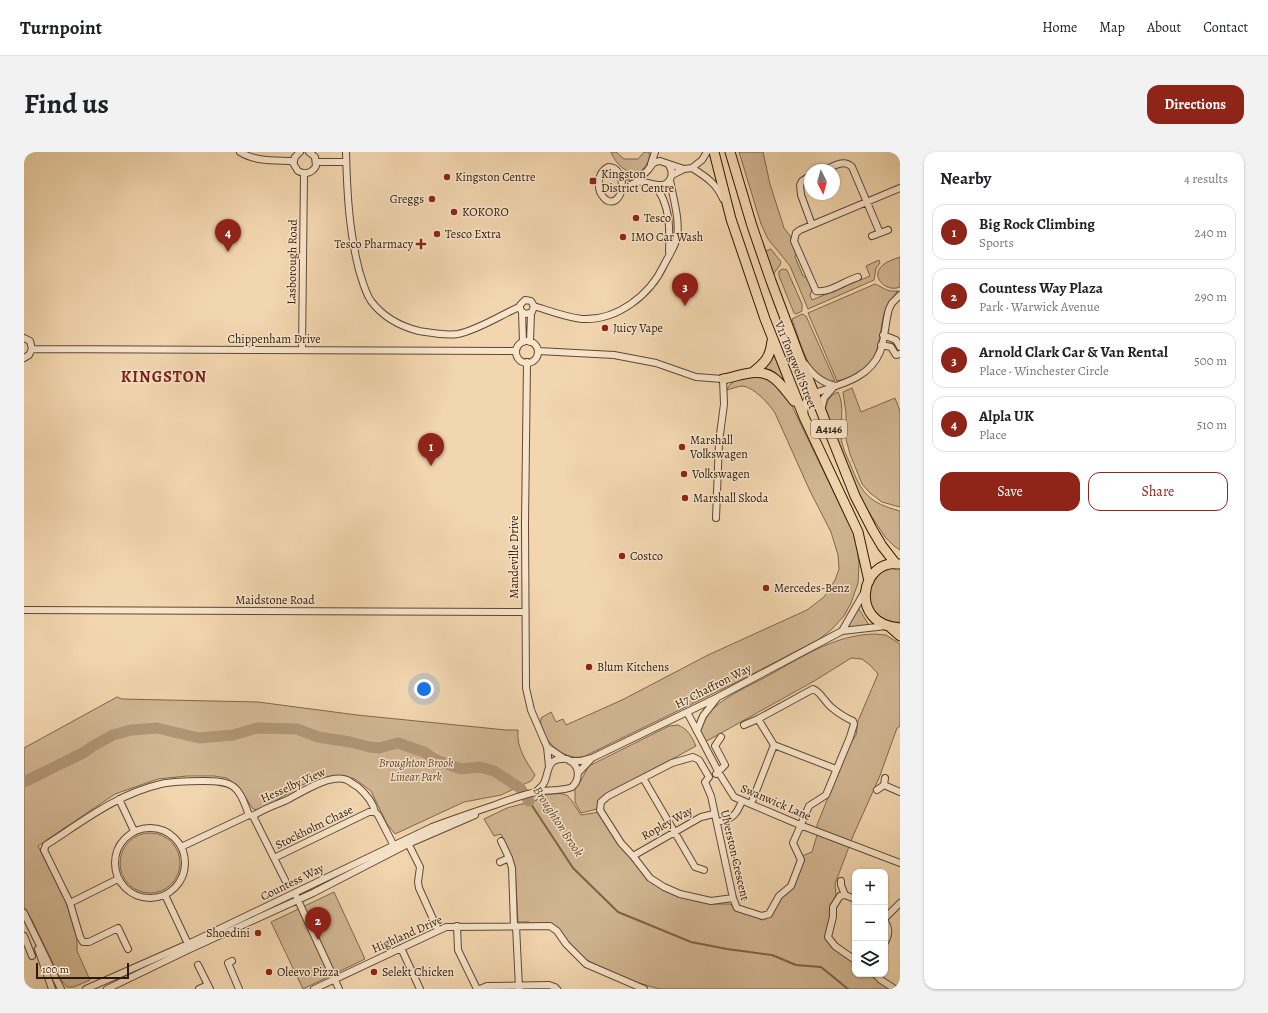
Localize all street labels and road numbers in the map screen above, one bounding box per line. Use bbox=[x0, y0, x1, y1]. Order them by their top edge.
street label: Lasborough Road bbox=[283, 219, 301, 305]
street label: V11 Tongwell Street bbox=[771, 318, 821, 411]
street label: Chippenham Drive bbox=[227, 331, 321, 347]
road number: A4146 bbox=[811, 420, 847, 438]
street label: Mandeville Drive bbox=[506, 515, 522, 599]
street label: Maidstone Road bbox=[235, 592, 315, 608]
street label: H7 Chaffron Way bbox=[672, 660, 755, 712]
street label: Hesselby View bbox=[258, 763, 329, 807]
street label: Swanwick Lane bbox=[738, 780, 814, 824]
street label: Stockholm Chase bbox=[272, 801, 356, 853]
street label: Ropley Way bbox=[639, 802, 696, 844]
street label: Ulverston Crescent bbox=[717, 808, 753, 902]
street label: Countess Way bbox=[258, 859, 327, 904]
street label: Highland Drive bbox=[369, 911, 445, 957]

